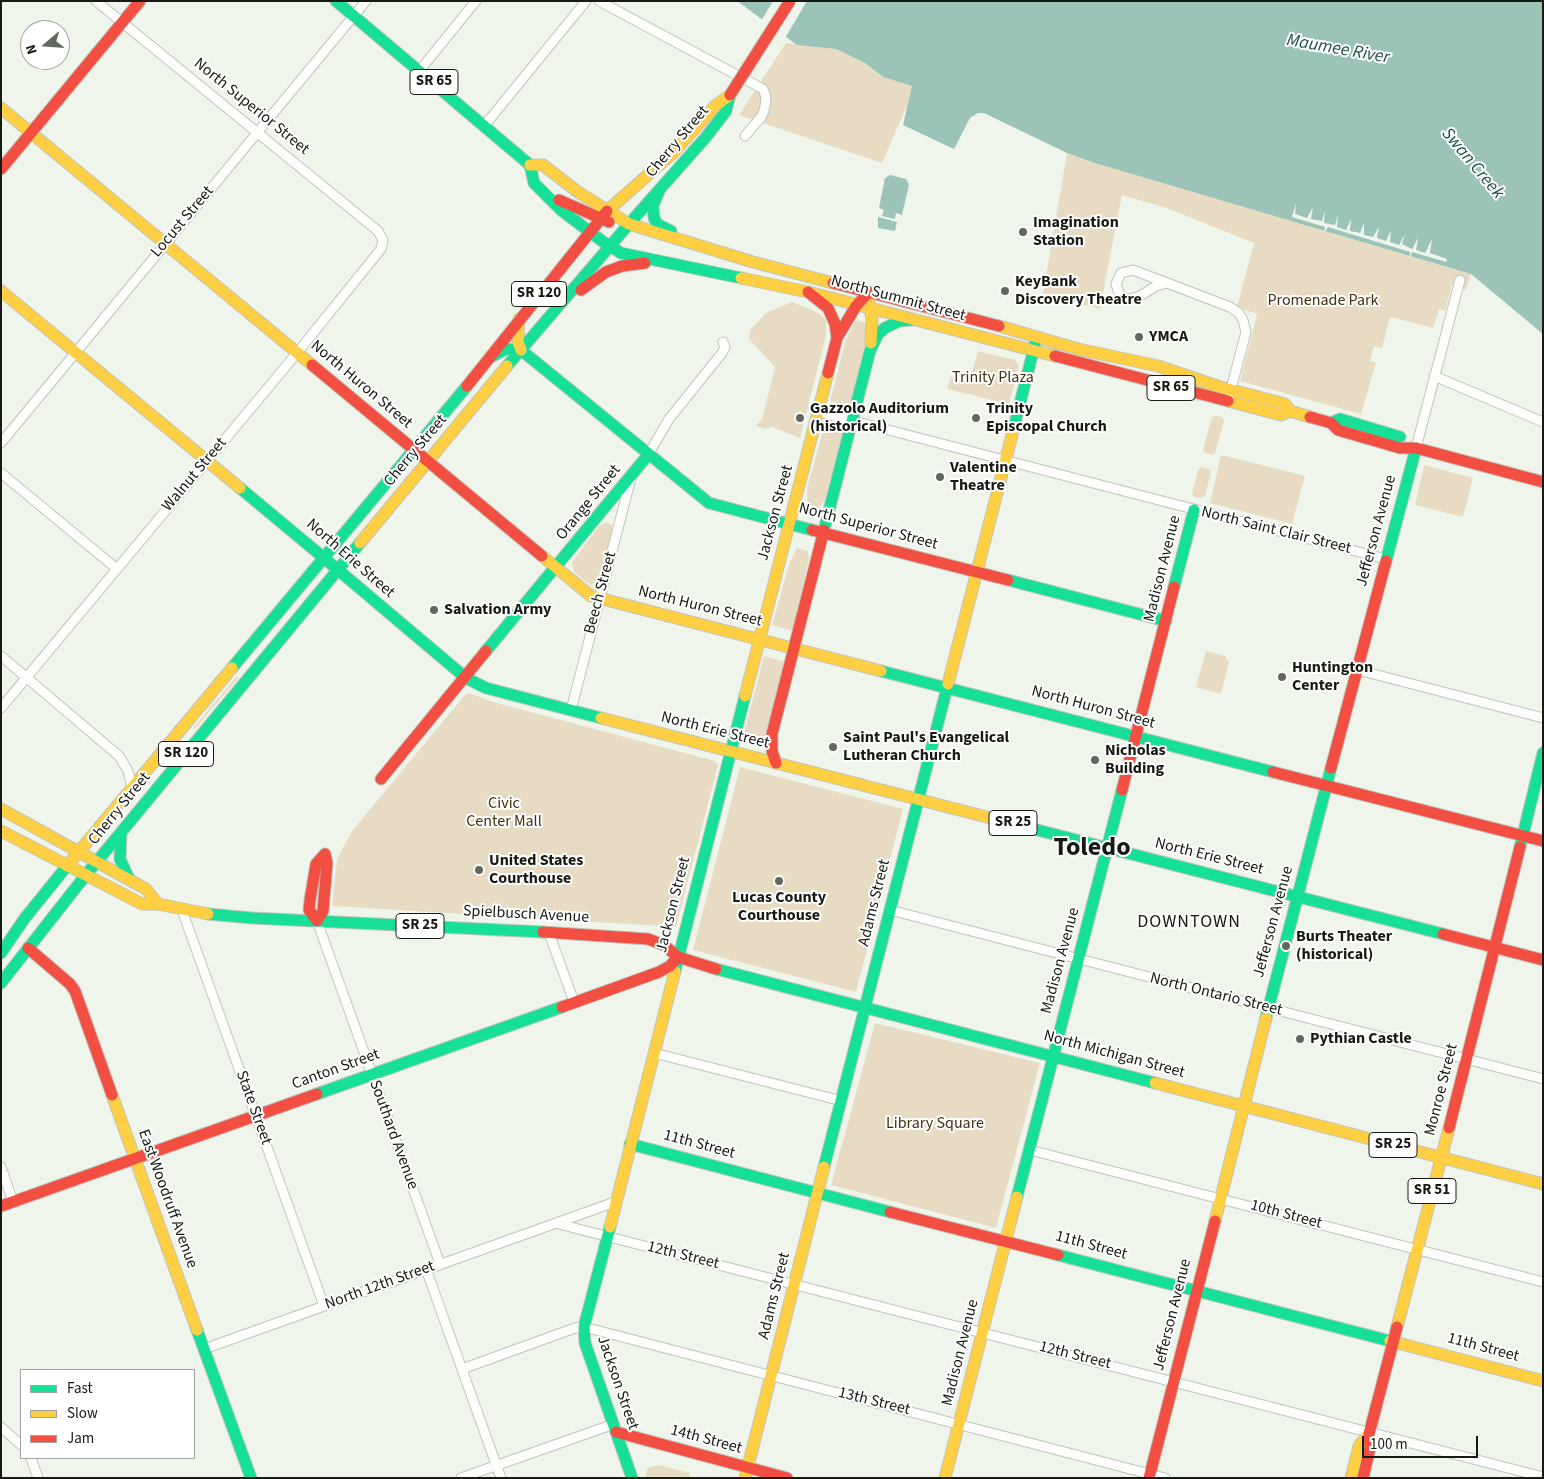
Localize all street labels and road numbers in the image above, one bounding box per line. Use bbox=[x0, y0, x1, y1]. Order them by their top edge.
street label: North Superior Street bbox=[189, 55, 313, 159]
road number: SR 65 bbox=[410, 70, 458, 94]
street label: Cherry Street bbox=[642, 102, 714, 182]
street label: Locust Street bbox=[148, 182, 218, 262]
street label: North Summit Street bbox=[829, 272, 967, 326]
road number: SR 120 bbox=[512, 282, 566, 306]
street label: North Huron Street bbox=[306, 337, 416, 433]
road number: SR 65 bbox=[1147, 376, 1195, 400]
street label: Cherry Street bbox=[380, 411, 452, 491]
street label: Walnut Street bbox=[159, 434, 231, 516]
street label: Orange Street bbox=[553, 461, 625, 545]
street label: Jackson Street bbox=[754, 463, 798, 563]
street label: Jefferson Avenue bbox=[1353, 473, 1401, 589]
street label: North Superior Street bbox=[796, 499, 940, 555]
street label: North Saint Clair Street bbox=[1199, 503, 1353, 559]
street label: Madison Avenue bbox=[1140, 514, 1186, 624]
street label: North Erie Street bbox=[302, 515, 398, 603]
street label: Beech Street bbox=[581, 550, 621, 636]
street label: North Huron Street bbox=[636, 582, 764, 632]
street label: North Huron Street bbox=[1029, 682, 1157, 734]
street label: North Erie Street bbox=[659, 708, 771, 754]
road number: SR 120 bbox=[158, 742, 214, 766]
street label: Cherry Street bbox=[85, 769, 155, 849]
road number: SR 25 bbox=[989, 810, 1037, 836]
street label: North Erie Street bbox=[1153, 834, 1265, 880]
street label: Jackson Street bbox=[653, 855, 695, 955]
street label: Adams Street bbox=[855, 858, 895, 948]
street label: Jefferson Avenue bbox=[1250, 864, 1298, 980]
street label: Spielbusch Avenue bbox=[463, 902, 589, 928]
street label: Madison Avenue bbox=[1038, 906, 1084, 1016]
road number: SR 25 bbox=[396, 914, 444, 938]
street label: North Ontario Street bbox=[1148, 969, 1284, 1021]
street label: North Michigan Street bbox=[1041, 1027, 1187, 1083]
street label: Monroe Street bbox=[1421, 1042, 1463, 1138]
street label: Canton Street bbox=[290, 1045, 382, 1095]
street label: State Street bbox=[231, 1068, 275, 1148]
street label: Southard Avenue bbox=[364, 1078, 422, 1192]
street label: 11th Street bbox=[661, 1126, 737, 1164]
street label: East Woodruff Avenue bbox=[133, 1127, 201, 1271]
road number: SR 25 bbox=[1369, 1132, 1417, 1158]
road number: SR 51 bbox=[1408, 1178, 1456, 1204]
street label: 10th Street bbox=[1248, 1196, 1324, 1234]
street label: 11th Street bbox=[1053, 1227, 1129, 1265]
street label: 12th Street bbox=[645, 1238, 721, 1274]
street label: Adams Street bbox=[755, 1251, 795, 1341]
street label: North 12th Street bbox=[323, 1257, 437, 1315]
street label: Jefferson Avenue bbox=[1150, 1257, 1196, 1373]
street label: Madison Avenue bbox=[938, 1298, 984, 1408]
street label: 11th Street bbox=[1445, 1329, 1521, 1367]
street label: Jackson Street bbox=[592, 1333, 642, 1433]
street label: 12th Street bbox=[1037, 1338, 1113, 1374]
street label: 13th Street bbox=[836, 1384, 912, 1420]
street label: 14th Street bbox=[668, 1421, 744, 1459]

